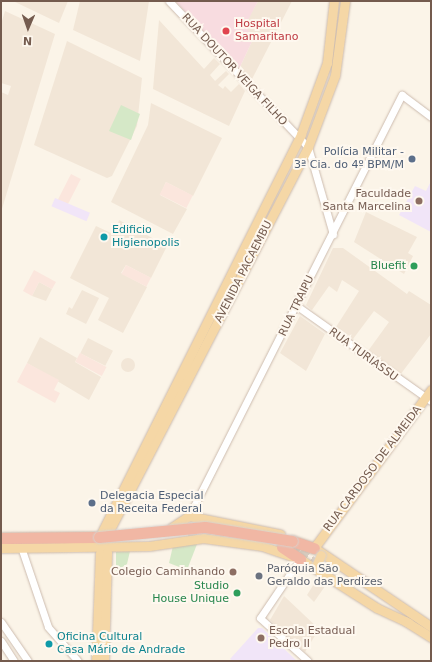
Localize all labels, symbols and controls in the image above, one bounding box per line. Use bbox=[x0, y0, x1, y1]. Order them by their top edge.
north arrow bbox=[8, 8, 48, 48]
street label: RUA DOUTOR VEIGA FILHO bbox=[179, 11, 289, 129]
place label: Hospital Samaritano bbox=[235, 18, 299, 44]
marker: Hospital Samaritano bbox=[220, 25, 232, 37]
text: N bbox=[23, 34, 32, 47]
place label: Polícia Militar - 3ª Cia. do 4º BPM/M bbox=[294, 146, 404, 172]
marker: Polícia Militar - 3ª Cia. do 4º BPM/M bbox=[407, 154, 417, 164]
place label: Faculdade Santa Marcelina bbox=[323, 188, 411, 214]
marker: Faculdade Santa Marcelina bbox=[414, 196, 424, 206]
street label: AVENIDA PACAEMBU bbox=[213, 219, 275, 325]
place label: Edificio Higienopolis bbox=[112, 224, 179, 250]
marker: Edificio Higienopolis bbox=[99, 232, 109, 242]
place label: Bluefit bbox=[370, 259, 406, 273]
marker: Bluefit bbox=[409, 261, 419, 271]
street label: RUA TRAIPU bbox=[277, 273, 317, 339]
street label: RUA TURIASSU bbox=[326, 326, 400, 384]
street label: RUA CARDOSO DE ALMEIDA bbox=[321, 404, 425, 534]
place label: Delegacia Especial da Receita Federal bbox=[100, 490, 203, 516]
marker: Delegacia Especial da Receita Federal bbox=[87, 498, 97, 508]
place label: Paróquia São Geraldo das Perdizes bbox=[267, 563, 382, 589]
place label: Colegio Caminhando bbox=[111, 565, 225, 579]
marker: Colegio Caminhando bbox=[228, 567, 238, 577]
marker: Paróquia São Geraldo das Perdizes bbox=[254, 571, 264, 581]
place label: Studio House Unique bbox=[152, 580, 229, 606]
marker: Studio House Unique bbox=[232, 588, 242, 598]
place label: Escola Estadual Pedro II bbox=[269, 625, 355, 651]
place label: Oficina Cultural Casa Mário de Andrade bbox=[57, 631, 185, 657]
marker: Escola Estadual Pedro II bbox=[256, 633, 266, 643]
marker: Oficina Cultural Casa Mário de Andrade bbox=[44, 639, 54, 649]

